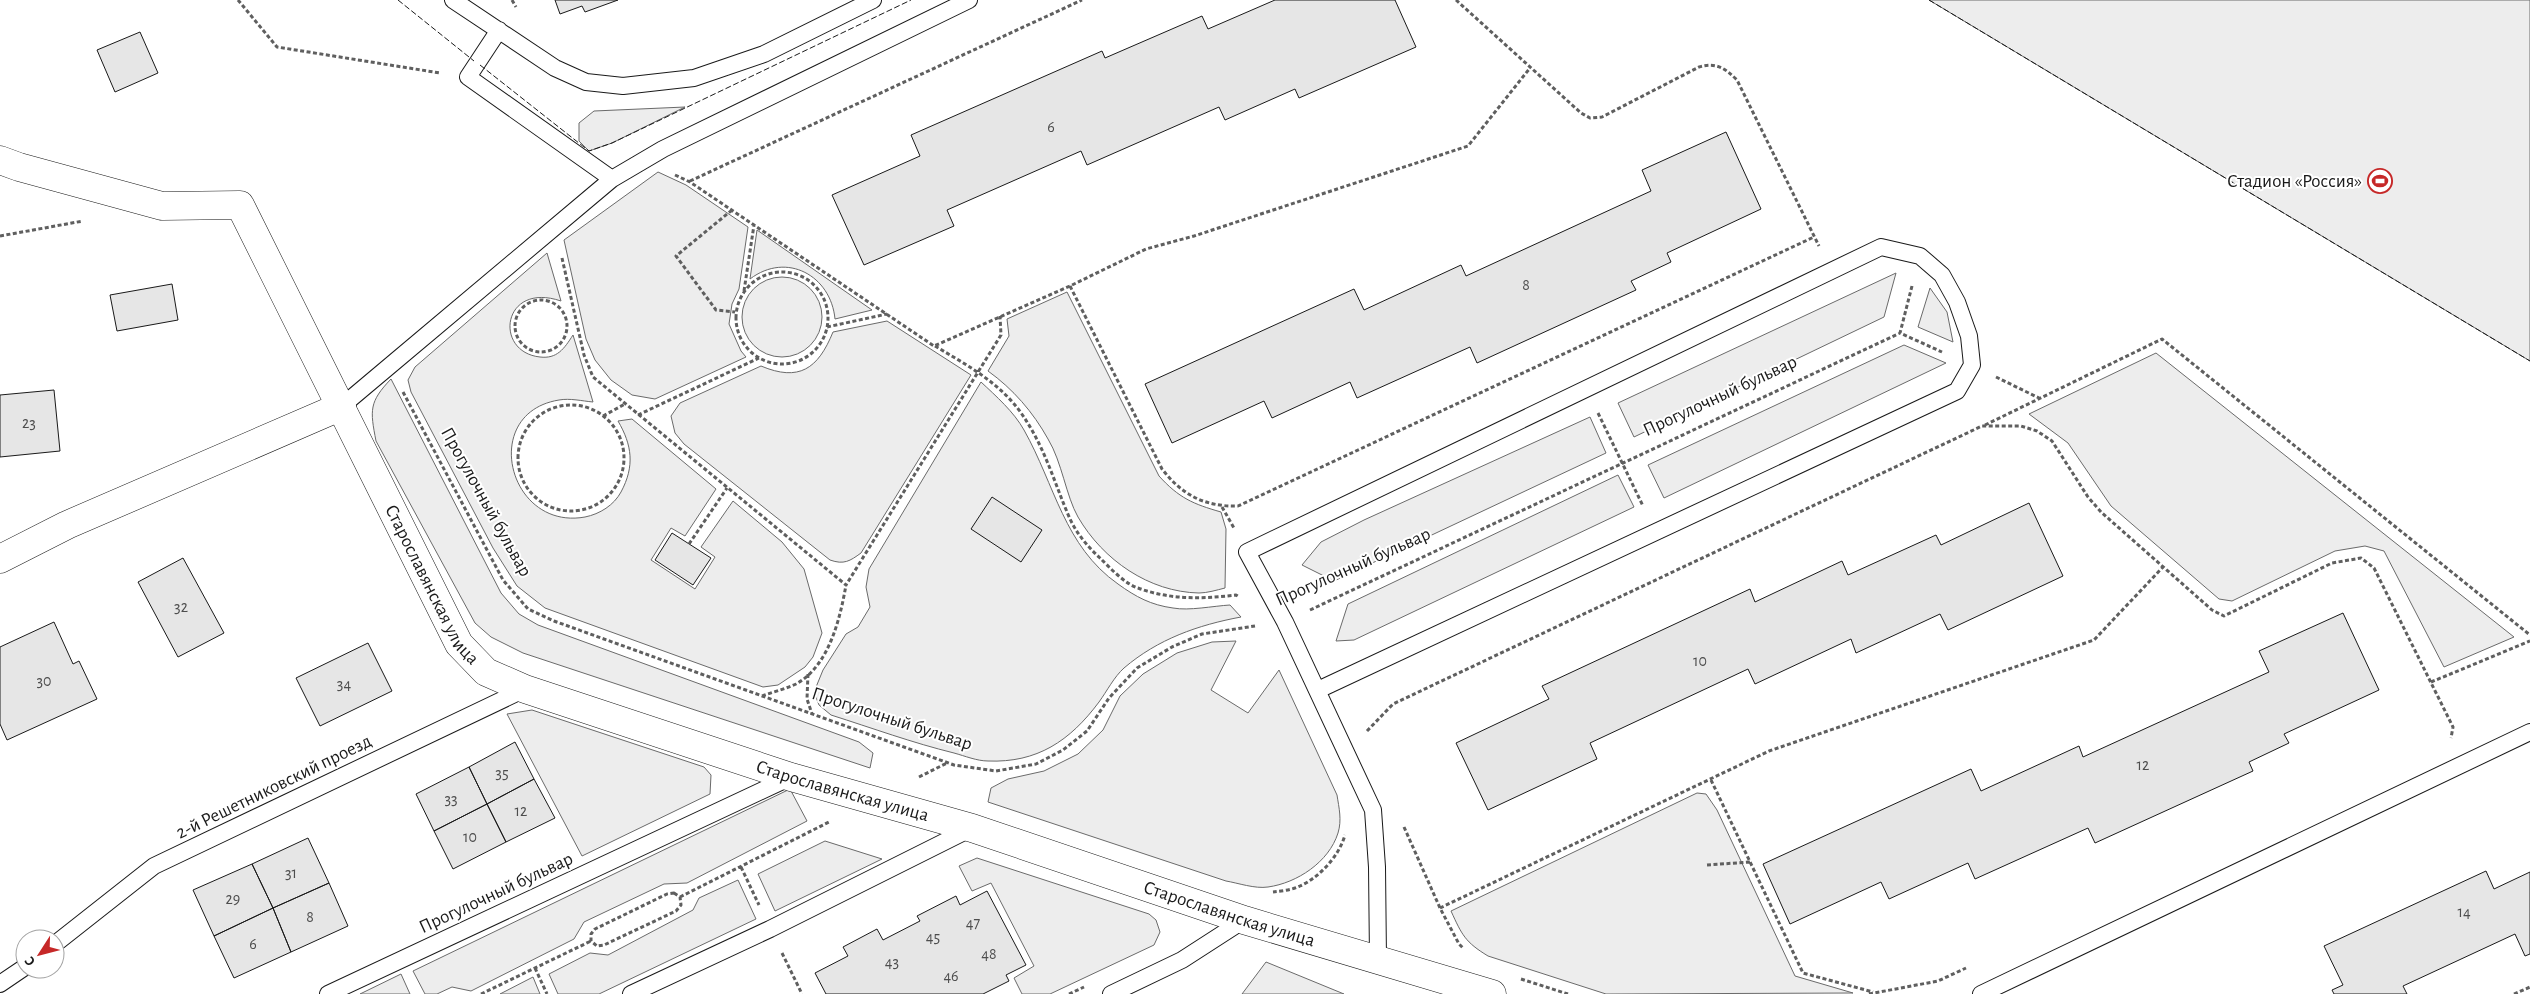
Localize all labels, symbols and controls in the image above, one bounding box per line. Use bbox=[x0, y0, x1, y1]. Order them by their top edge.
house number: 6 bbox=[1047, 119, 1055, 135]
sports icon: Стадион «Россия» bbox=[2367, 168, 2393, 194]
place label: Стадион «Россия» bbox=[2227, 172, 2362, 191]
house number: 8 bbox=[1522, 277, 1530, 293]
street label: Прогулочный бульвар bbox=[1640, 352, 1800, 440]
house number: 23 bbox=[22, 415, 36, 431]
street label: Прогулочный бульвар bbox=[437, 424, 535, 580]
street label: Старославянская улица bbox=[382, 502, 483, 668]
street label: Прогулочный бульвар bbox=[1273, 524, 1433, 610]
house number: 32 bbox=[174, 599, 188, 615]
house number: 10 bbox=[1693, 653, 1707, 669]
house number: 30 bbox=[36, 673, 52, 689]
house number: 34 bbox=[337, 676, 351, 692]
street label: Прогулочный бульвар bbox=[809, 684, 975, 754]
street label: 2-й Решетниковский проезд bbox=[173, 731, 375, 843]
street label: Старославянская улица bbox=[754, 757, 931, 825]
house number: 12 bbox=[2137, 757, 2149, 773]
house number: 35 bbox=[495, 765, 509, 781]
house number: 33 bbox=[444, 791, 458, 807]
house number: 12 bbox=[515, 803, 527, 819]
house number: 10 bbox=[463, 829, 477, 845]
street label: Прогулочный бульвар bbox=[416, 849, 576, 937]
house number: 31 bbox=[285, 865, 297, 881]
street label: Старославянская улица bbox=[1141, 877, 1317, 950]
house number: 29 bbox=[226, 891, 240, 907]
house number: 14 bbox=[2457, 904, 2471, 920]
house number: 8 bbox=[306, 909, 314, 925]
house number: 47 bbox=[966, 915, 981, 931]
north arrow bbox=[15, 929, 65, 979]
house number: 45 bbox=[926, 929, 940, 945]
house number: 6 bbox=[249, 936, 257, 952]
house number: 48 bbox=[981, 946, 997, 962]
text: С bbox=[22, 954, 38, 968]
house number: 43 bbox=[885, 954, 899, 970]
house number: 46 bbox=[943, 968, 959, 984]

